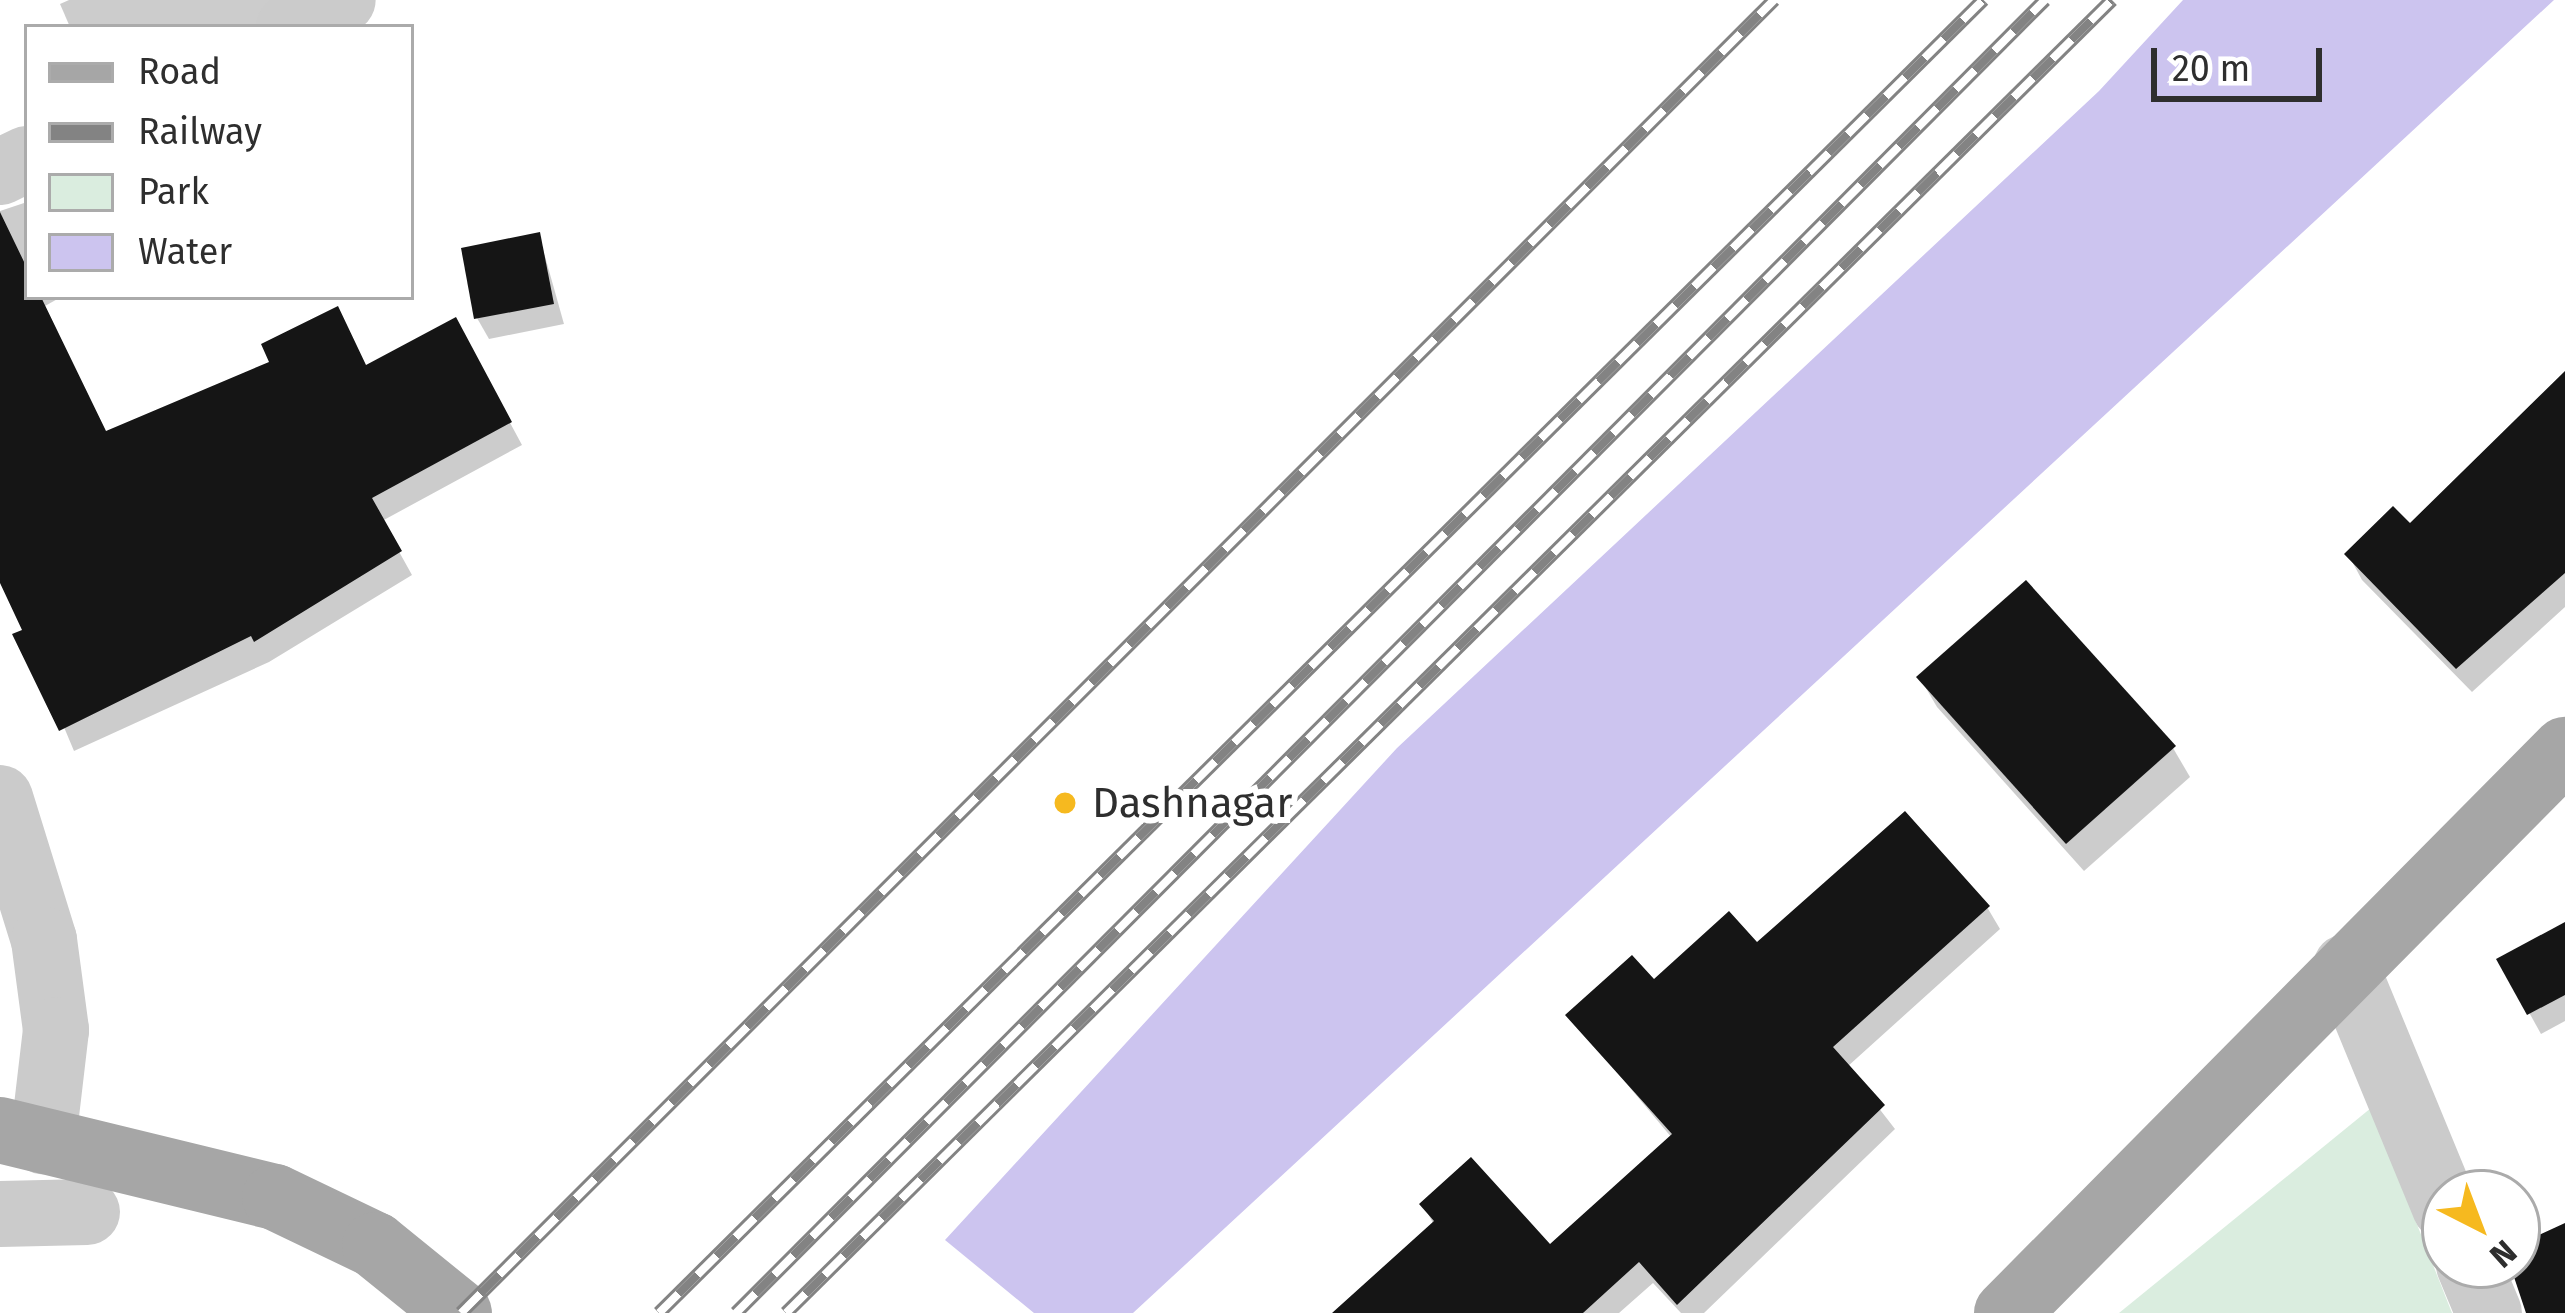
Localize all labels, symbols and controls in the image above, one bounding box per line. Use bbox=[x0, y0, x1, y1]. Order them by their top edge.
legend bbox=[24, 24, 414, 300]
scale bar bbox=[2157, 24, 2328, 98]
text: 20 m bbox=[2172, 47, 2250, 91]
text: Road bbox=[138, 50, 221, 94]
text: Railway bbox=[138, 110, 262, 154]
text: Park bbox=[138, 170, 209, 214]
text: Water bbox=[138, 230, 232, 274]
place label: Dashnagar bbox=[1092, 778, 1292, 828]
marker: Dashnagar bbox=[1049, 787, 1081, 819]
north arrow bbox=[2421, 1169, 2541, 1289]
text: N bbox=[2482, 1231, 2525, 1276]

